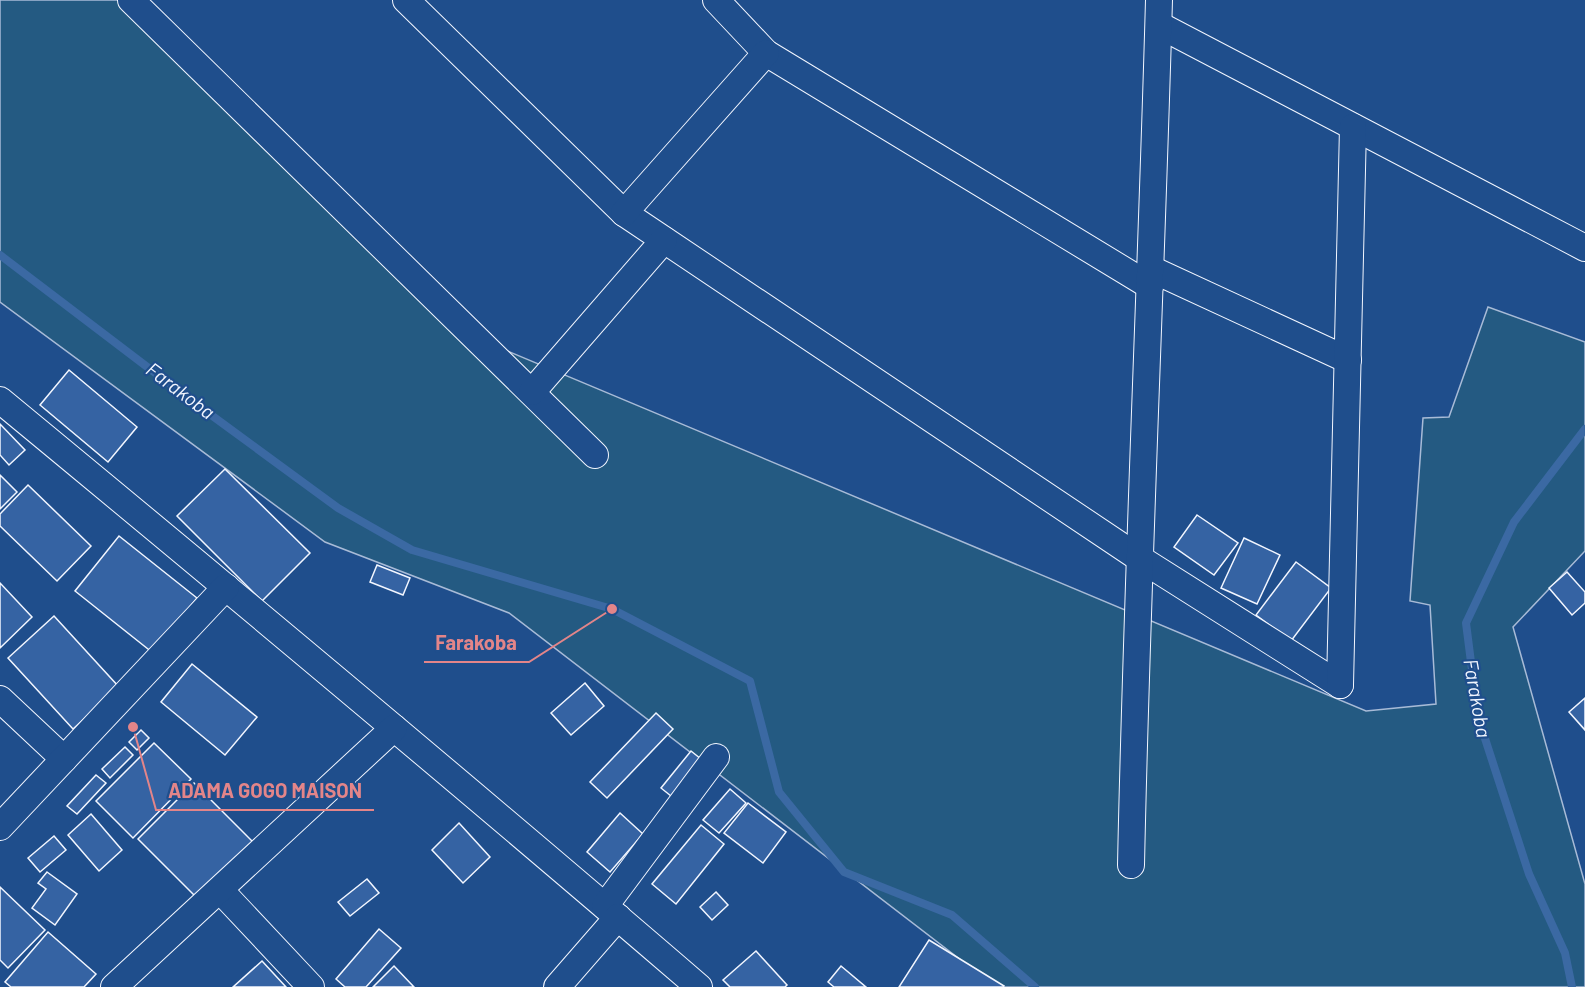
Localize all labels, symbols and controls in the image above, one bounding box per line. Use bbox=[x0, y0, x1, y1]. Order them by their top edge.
water label: Farakoba bbox=[142, 356, 220, 424]
callout: Farakoba bbox=[424, 624, 529, 662]
text: Farakoba bbox=[435, 630, 517, 654]
water label: Farakoba bbox=[1459, 657, 1497, 739]
callout: ADAMA GOGO MAISON bbox=[156, 772, 374, 810]
text: ADAMA GOGO MAISON bbox=[168, 778, 362, 802]

